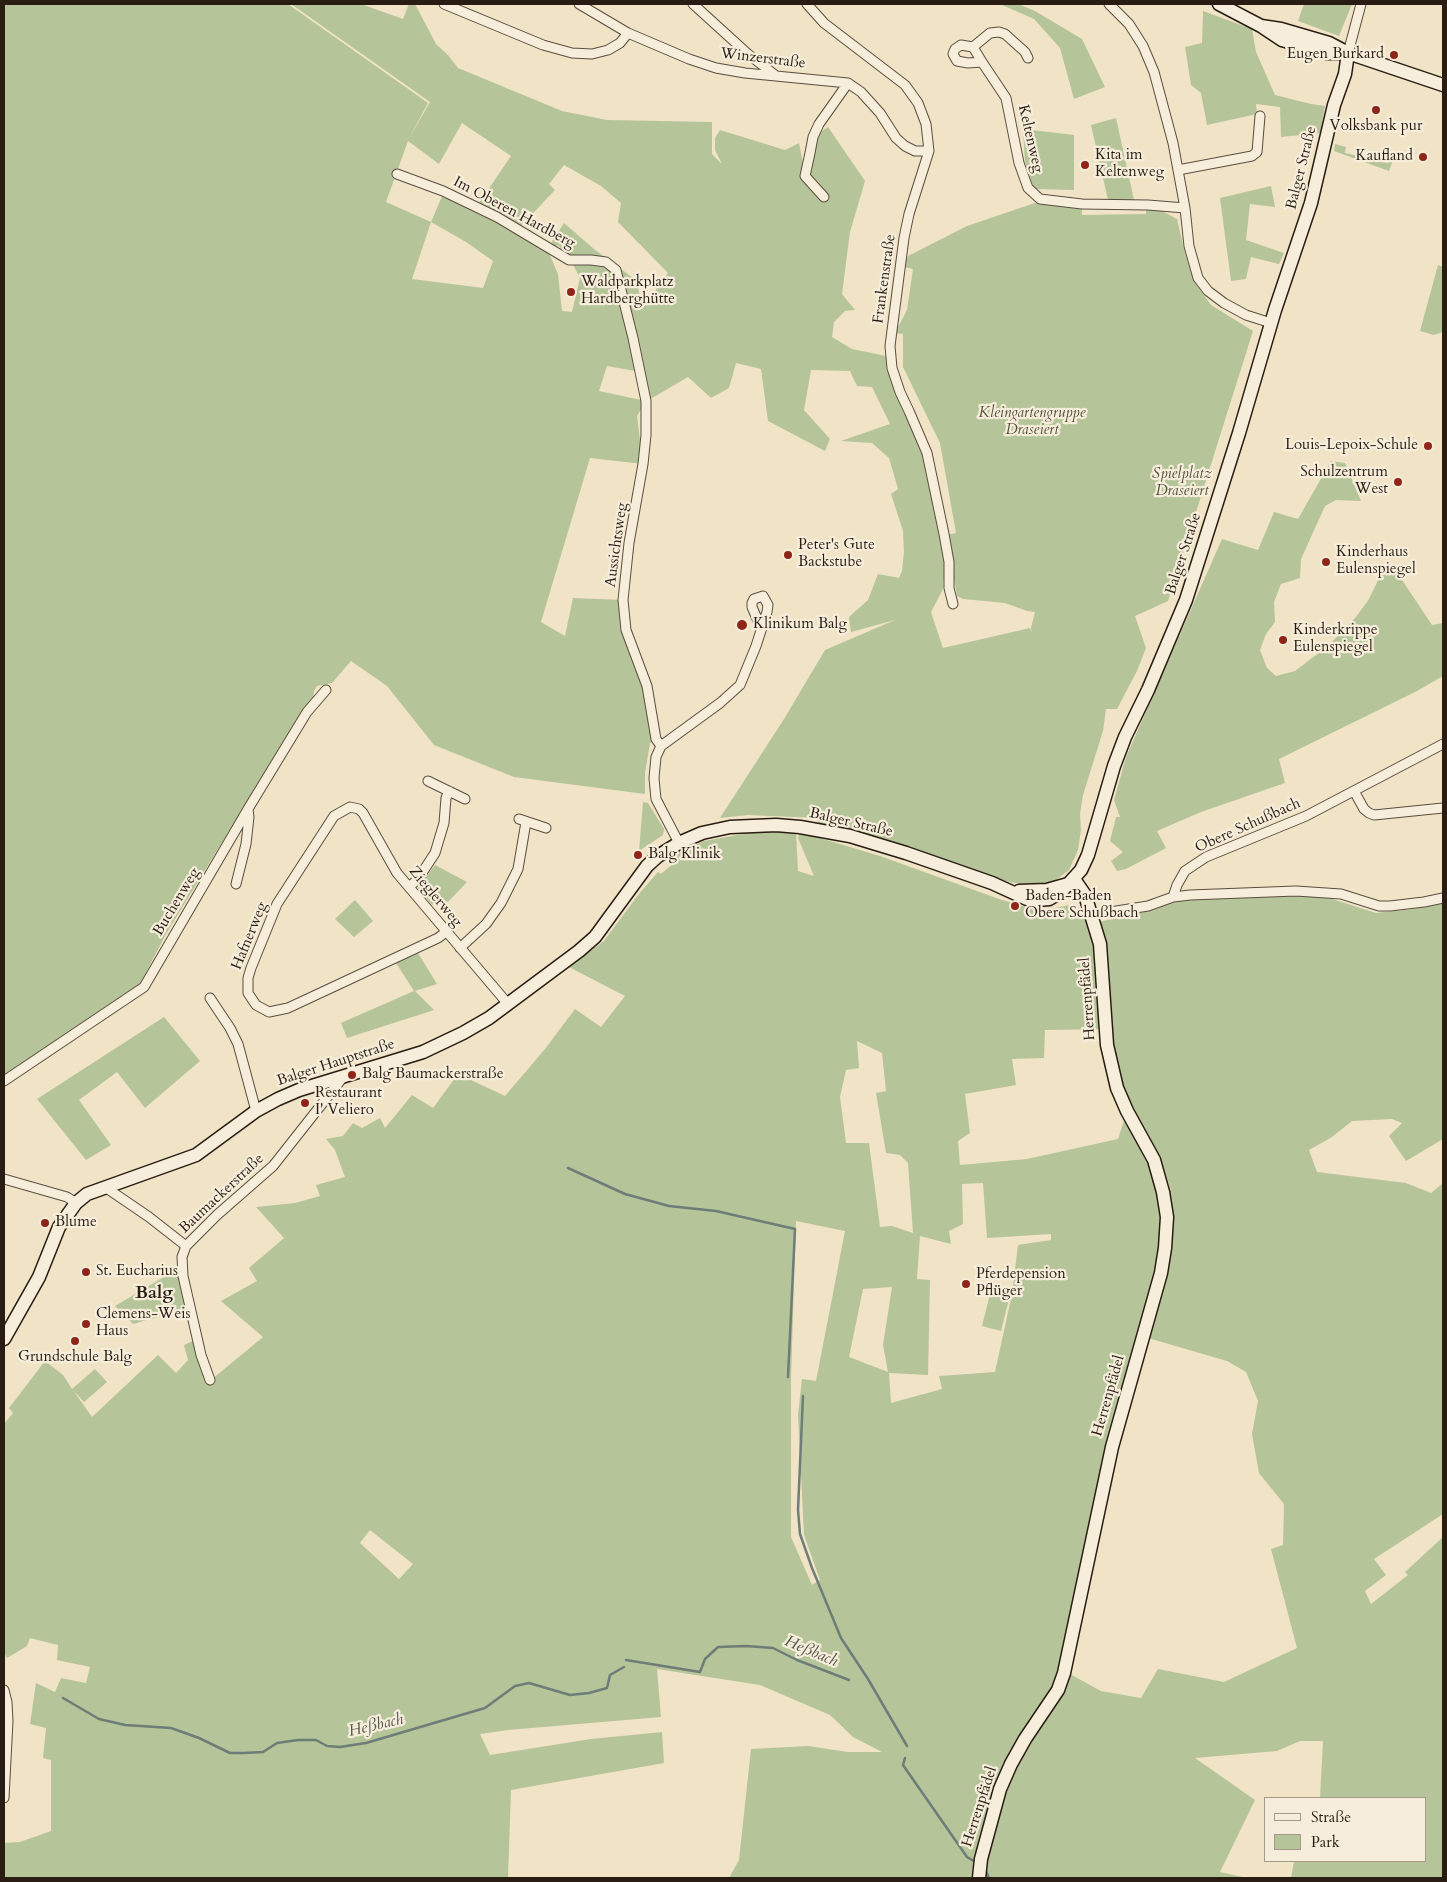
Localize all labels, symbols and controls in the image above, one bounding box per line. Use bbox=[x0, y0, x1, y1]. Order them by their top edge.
street label: Winzerstraße bbox=[719, 45, 807, 73]
place label: Eugen Burkard bbox=[1287, 46, 1384, 64]
marker: Eugen Burkard bbox=[1388, 49, 1400, 61]
street label: Keltenweg bbox=[1013, 103, 1047, 175]
marker: Volksbank pur bbox=[1370, 104, 1382, 116]
place label: Volksbank pur bbox=[1330, 118, 1422, 136]
street label: Balger Straße bbox=[1283, 125, 1321, 211]
place label: Kita im Keltenweg bbox=[1095, 147, 1164, 182]
place label: Kaufland bbox=[1356, 148, 1413, 166]
marker: Kaufland bbox=[1417, 151, 1429, 163]
marker: Kita im Keltenweg bbox=[1079, 159, 1091, 171]
street label: Im Oberen Hardberg bbox=[450, 173, 578, 253]
street label: Frankenstraße bbox=[870, 233, 900, 325]
place label: Waldparkplatz Hardberghütte bbox=[581, 274, 675, 309]
marker: Waldparkplatz Hardberghütte bbox=[565, 286, 577, 298]
park label: Kleingartengruppe Draseiert bbox=[979, 405, 1085, 440]
place label: Louis-Lepoix-Schule bbox=[1285, 437, 1418, 455]
marker: Louis-Lepoix-Schule bbox=[1422, 440, 1434, 452]
place label: Schulzentrum West bbox=[1300, 464, 1388, 499]
park label: Spielplatz Draseiert bbox=[1152, 466, 1212, 501]
marker: Schulzentrum West bbox=[1392, 476, 1404, 488]
street label: Aussichtsweg bbox=[602, 502, 632, 588]
street label: Balger Straße bbox=[1162, 511, 1206, 597]
place label: Peter's Gute Backstube bbox=[798, 537, 875, 572]
place label: Kinderhaus Eulenspiegel bbox=[1336, 544, 1416, 579]
marker: Peter's Gute Backstube bbox=[782, 549, 794, 561]
marker: Kinderhaus Eulenspiegel bbox=[1320, 556, 1332, 568]
place label: Klinikum Balg bbox=[753, 616, 847, 634]
marker: Klinikum Balg bbox=[735, 618, 749, 632]
place label: Kinderkrippe Eulenspiegel bbox=[1293, 622, 1378, 657]
marker: Kinderkrippe Eulenspiegel bbox=[1277, 634, 1289, 646]
street label: Obere Schußbach bbox=[1192, 795, 1304, 857]
street label: Balger Straße bbox=[807, 805, 895, 841]
place label: Balg Klinik bbox=[648, 846, 721, 864]
marker: Balg Klinik bbox=[632, 849, 644, 861]
street label: Zieglerweg bbox=[404, 863, 466, 931]
street label: Buchenweg bbox=[150, 865, 204, 939]
place label: Baden-Baden Obere Schußbach bbox=[1025, 888, 1138, 923]
street label: Hafnerweg bbox=[228, 899, 272, 973]
marker: Baden-Baden Obere Schußbach bbox=[1009, 900, 1021, 912]
street label: Herrenpfädel bbox=[1076, 957, 1100, 1041]
street label: Balger Hauptstraße bbox=[275, 1035, 397, 1091]
place label: Balg Baumackerstraße bbox=[362, 1066, 504, 1084]
marker: Balg Baumackerstraße bbox=[346, 1069, 358, 1081]
place label: Restaurant I' Veliero bbox=[315, 1085, 382, 1120]
marker: Restaurant I' Veliero bbox=[299, 1097, 311, 1109]
street label: Baumackerstraße bbox=[176, 1150, 268, 1238]
place label: Blume bbox=[55, 1214, 97, 1232]
marker: Blume bbox=[39, 1217, 51, 1229]
place label: St. Eucharius bbox=[96, 1263, 178, 1281]
marker: St. Eucharius bbox=[80, 1266, 92, 1278]
place label: Pferdepension Pflüger bbox=[976, 1266, 1066, 1301]
marker: Pferdepension Pflüger bbox=[960, 1278, 972, 1290]
district label: Balg bbox=[135, 1283, 173, 1305]
place label: Clemens-Weis Haus bbox=[96, 1306, 190, 1341]
marker: Clemens-Weis Haus bbox=[80, 1318, 92, 1330]
marker: Grundschule Balg bbox=[69, 1335, 81, 1347]
place label: Grundschule Balg bbox=[18, 1349, 132, 1367]
street label: Herrenpfädel bbox=[1089, 1353, 1129, 1439]
water label: Heßbach bbox=[782, 1632, 840, 1672]
water label: Heßbach bbox=[347, 1710, 405, 1742]
street label: Herrenpfädel bbox=[959, 1765, 1001, 1849]
legend bbox=[1264, 1797, 1427, 1862]
text: Straße bbox=[1311, 1807, 1351, 1827]
text: Park bbox=[1311, 1832, 1340, 1852]

